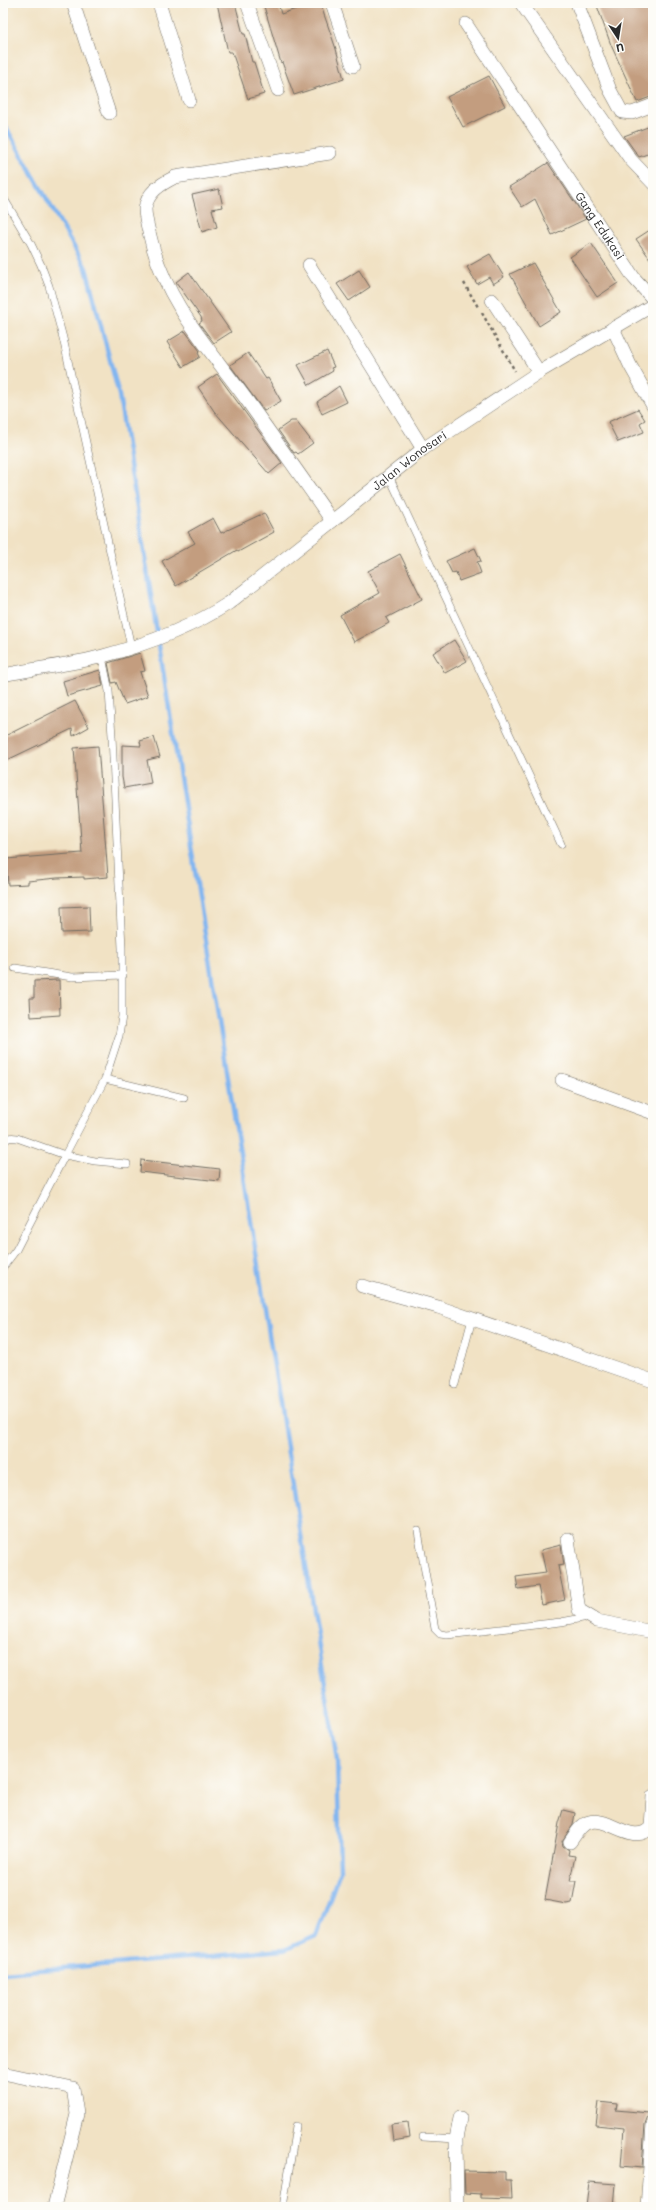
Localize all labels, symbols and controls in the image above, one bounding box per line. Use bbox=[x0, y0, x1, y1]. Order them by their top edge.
north arrow bbox=[598, 18, 638, 58]
text: U bbox=[615, 40, 626, 56]
street label: Gang Edukasi bbox=[572, 188, 629, 262]
street label: Jalan Wonosari bbox=[368, 427, 449, 493]

